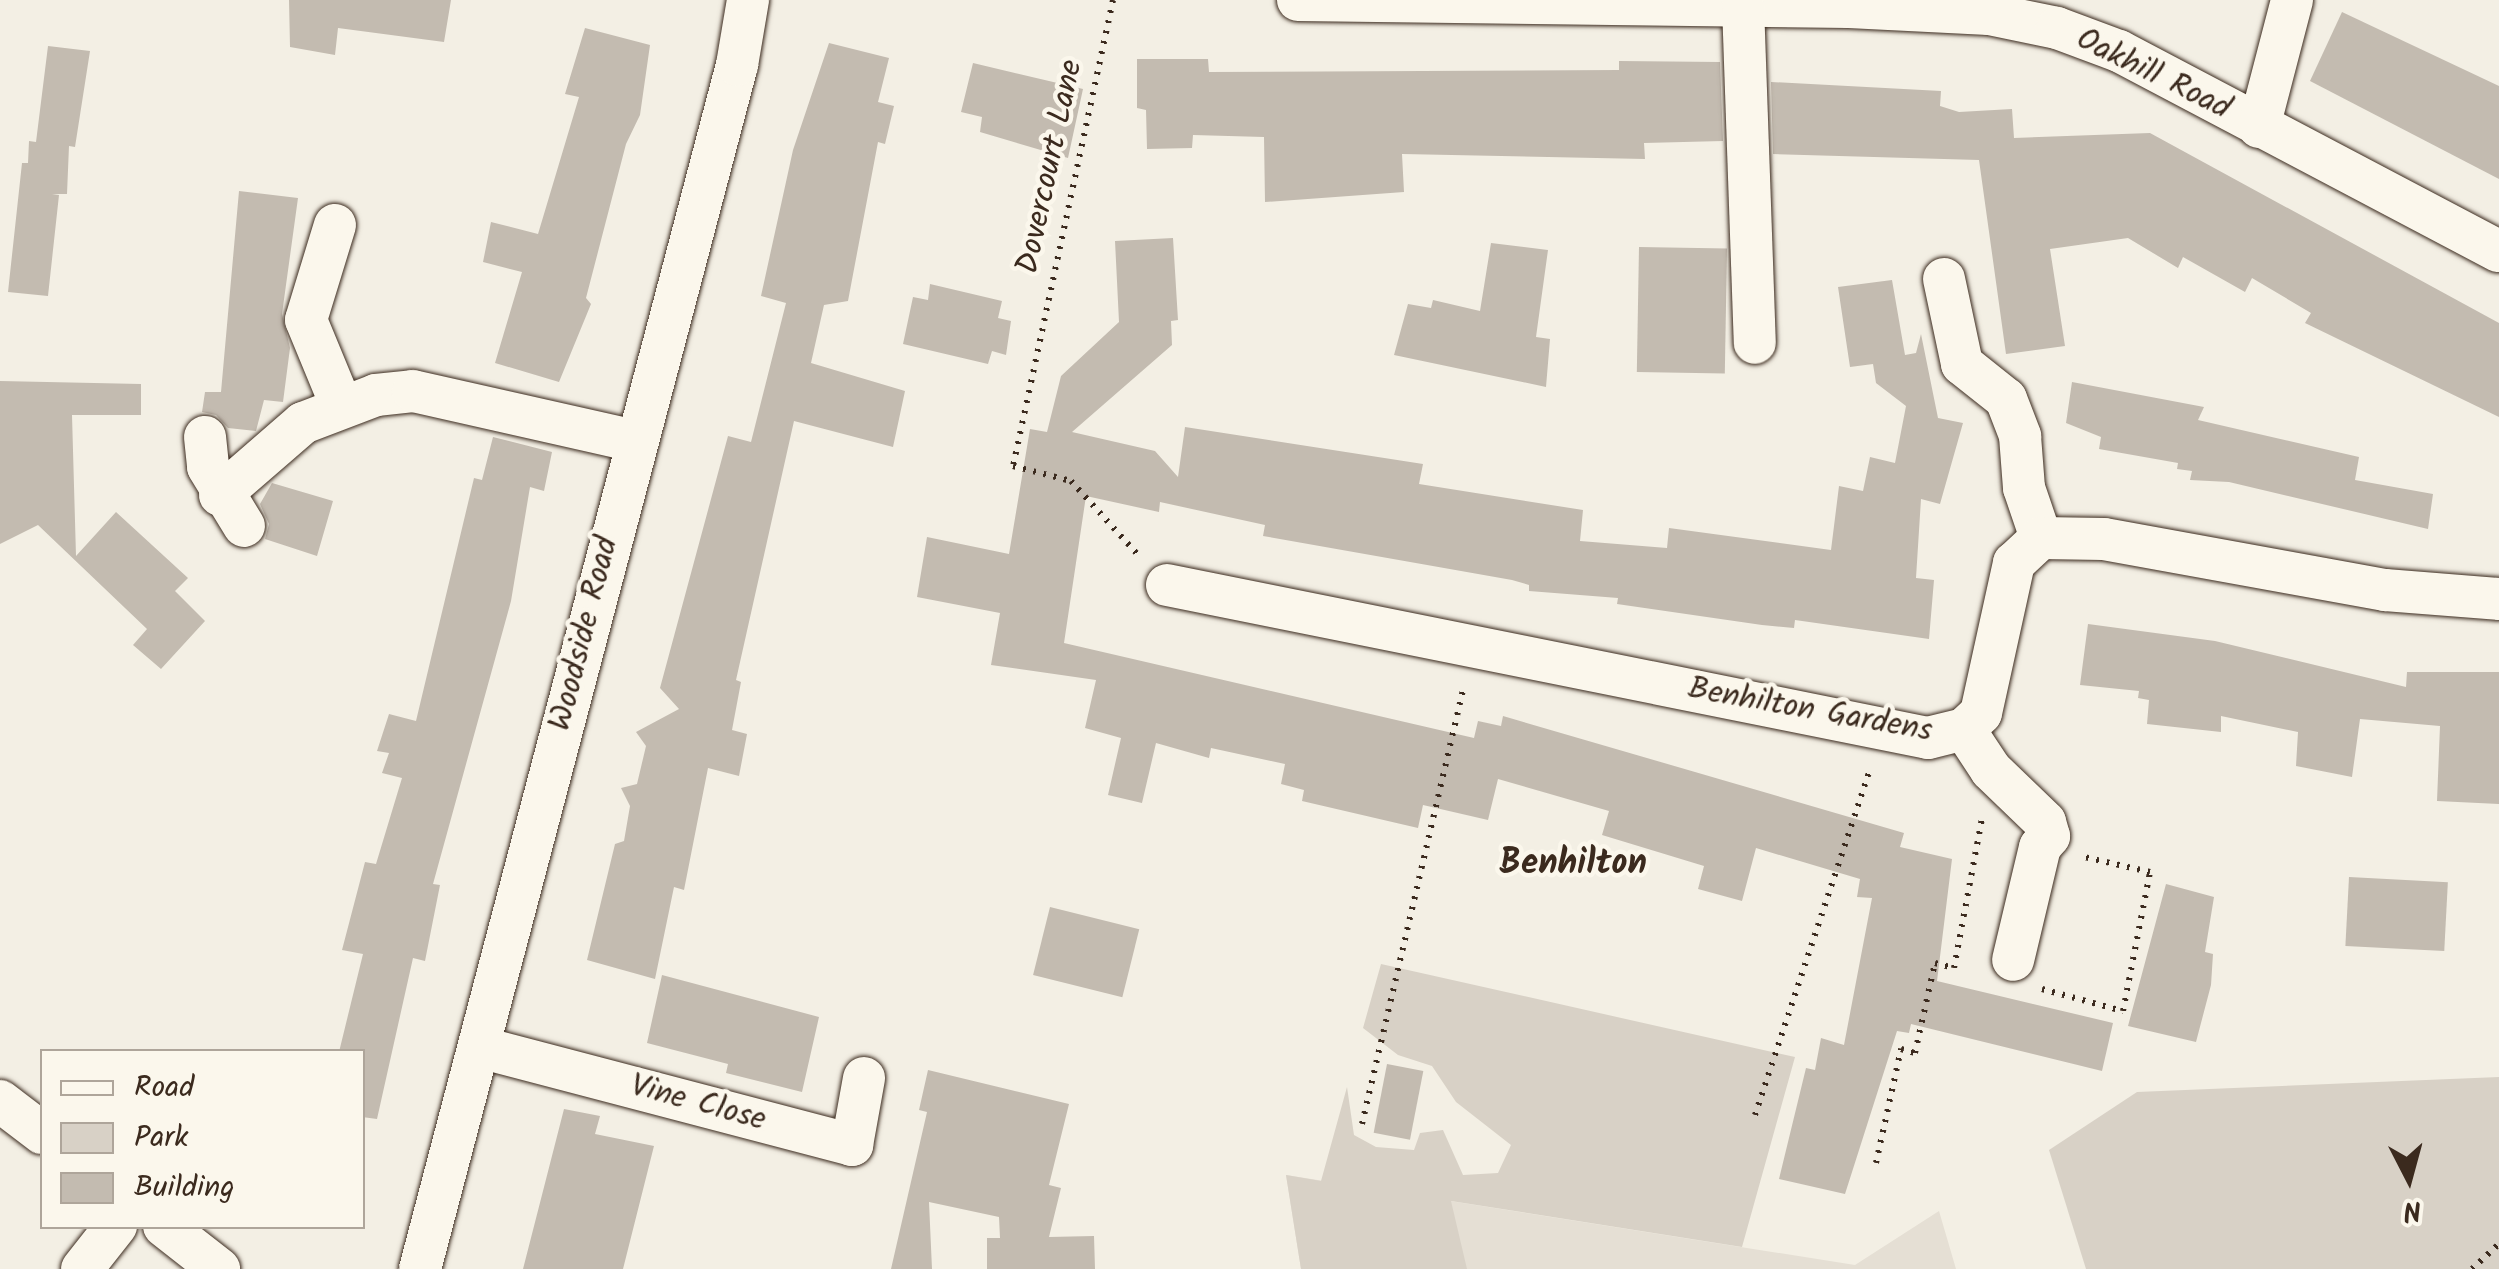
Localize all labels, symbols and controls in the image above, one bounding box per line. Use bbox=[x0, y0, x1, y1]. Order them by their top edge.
street label: Oakhill Road bbox=[2070, 21, 2236, 129]
street label: Dovercourt Lane bbox=[1010, 57, 1092, 277]
street label: Woodside Road bbox=[542, 533, 628, 735]
street label: Benhilton Gardens bbox=[1685, 671, 1935, 751]
district label: Benhilton bbox=[1499, 843, 1647, 885]
legend bbox=[40, 1049, 365, 1229]
text: Road bbox=[134, 1064, 194, 1112]
street label: Vine Close bbox=[626, 1068, 770, 1140]
text: Park bbox=[134, 1114, 188, 1162]
north arrow bbox=[2359, 1129, 2459, 1229]
text: Building bbox=[134, 1164, 234, 1212]
text: N bbox=[2401, 1186, 2423, 1233]

